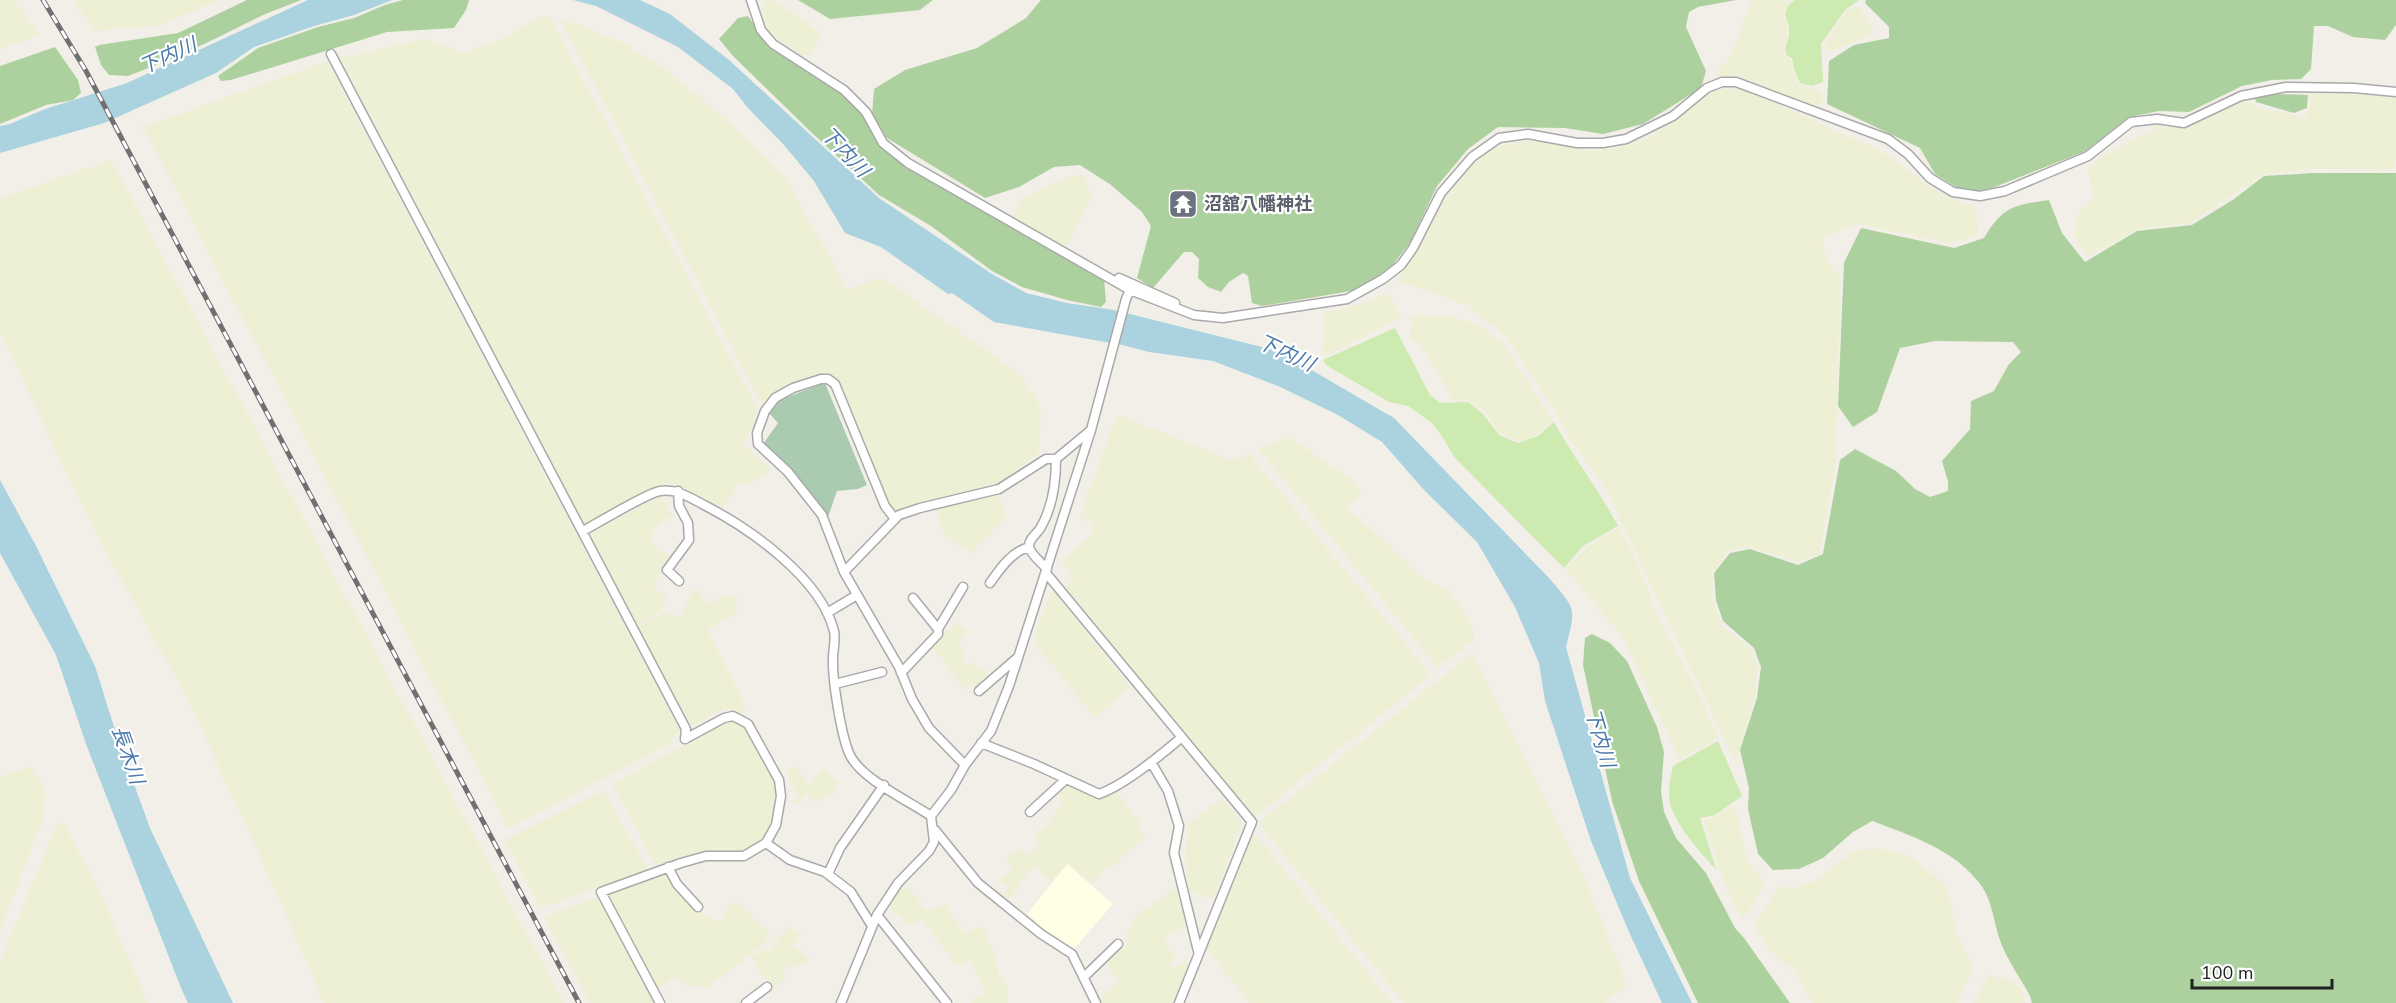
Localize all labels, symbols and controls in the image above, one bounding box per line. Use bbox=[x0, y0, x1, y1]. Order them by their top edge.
water label: 下内川 bbox=[135, 31, 203, 81]
water label: 下内川 bbox=[815, 121, 877, 185]
temple icon: 沼舘八幡神社 bbox=[1167, 188, 1199, 220]
place label: 沼舘八幡神社 bbox=[1204, 192, 1312, 216]
water label: 下内川 bbox=[1253, 328, 1321, 379]
water label: 下内川 bbox=[1579, 705, 1622, 772]
water label: 長木川 bbox=[105, 722, 151, 790]
scale bar bbox=[2192, 952, 2332, 990]
text: 100 m bbox=[2201, 961, 2253, 985]

